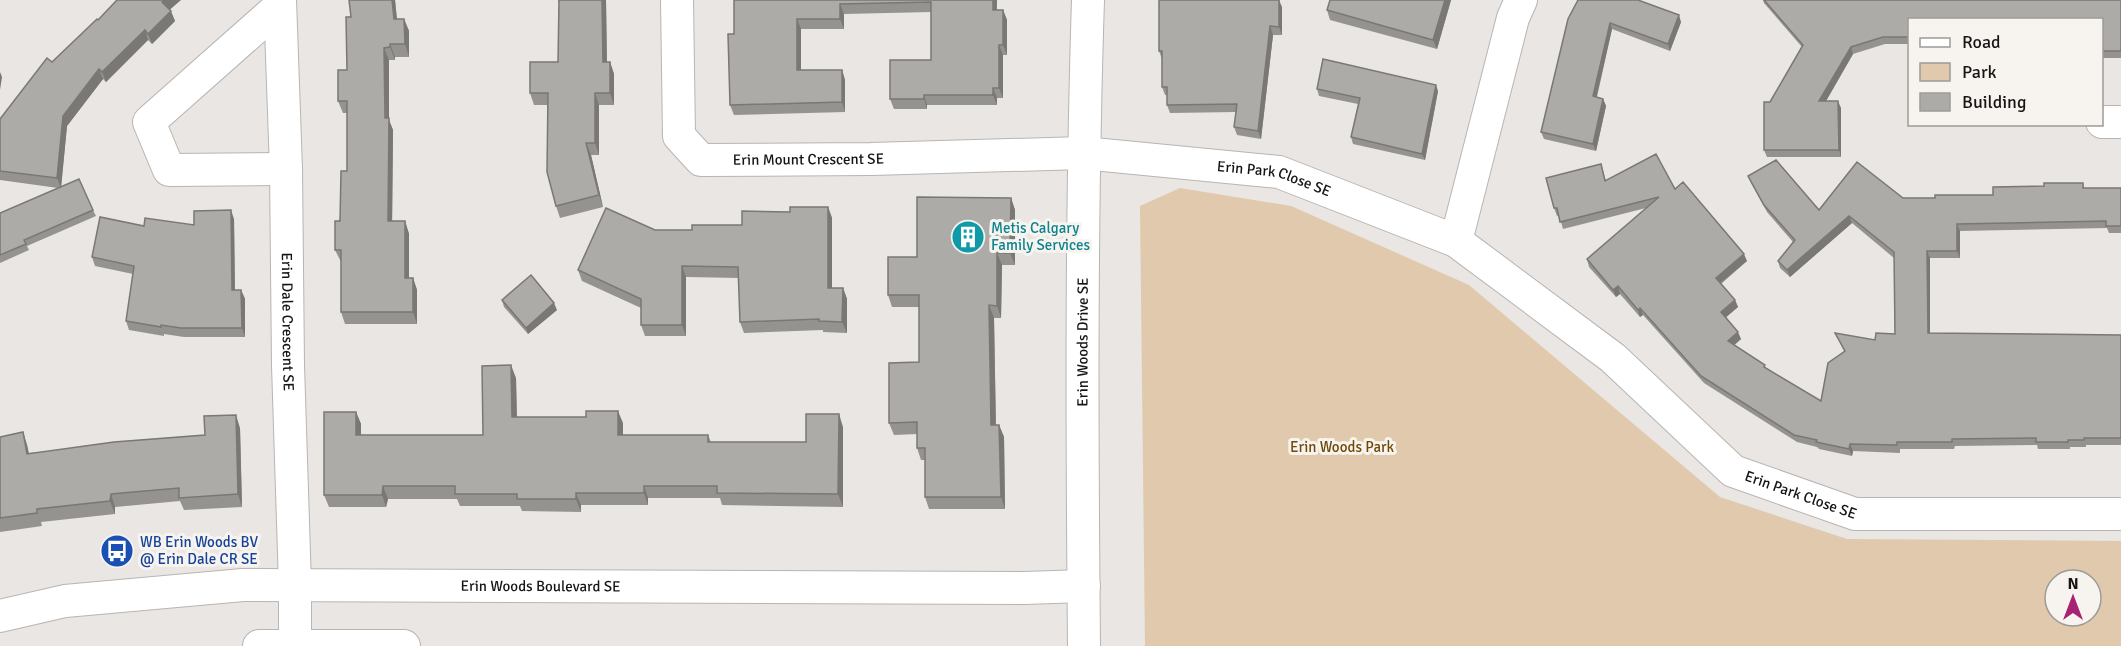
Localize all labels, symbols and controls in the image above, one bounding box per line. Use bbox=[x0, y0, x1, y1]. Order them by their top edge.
legend bbox=[1908, 18, 2103, 126]
text: Road bbox=[1962, 31, 2001, 53]
text: Park bbox=[1962, 61, 1997, 83]
text: Building bbox=[1962, 91, 2026, 113]
street label: Erin Mount Crescent SE bbox=[733, 150, 884, 169]
street label: Erin Park Close SE bbox=[1216, 157, 1334, 200]
building icon: Metis Calgary Family Services bbox=[950, 219, 986, 255]
place label: Metis Calgary Family Services bbox=[991, 219, 1090, 254]
street label: Erin Dale Crescent SE bbox=[278, 252, 298, 391]
street label: Erin Woods Drive SE bbox=[1074, 277, 1092, 407]
park label: Erin Woods Park bbox=[1290, 438, 1395, 456]
street label: Erin Park Close SE bbox=[1742, 467, 1859, 523]
bus stop icon: WB Erin Woods BV @ Erin Dale CR SE bbox=[99, 533, 135, 569]
place label: WB Erin Woods BV @ Erin Dale CR SE bbox=[140, 533, 258, 568]
north arrow bbox=[2043, 568, 2103, 628]
text: N bbox=[2067, 574, 2079, 594]
street label: Erin Woods Boulevard SE bbox=[460, 577, 621, 595]

